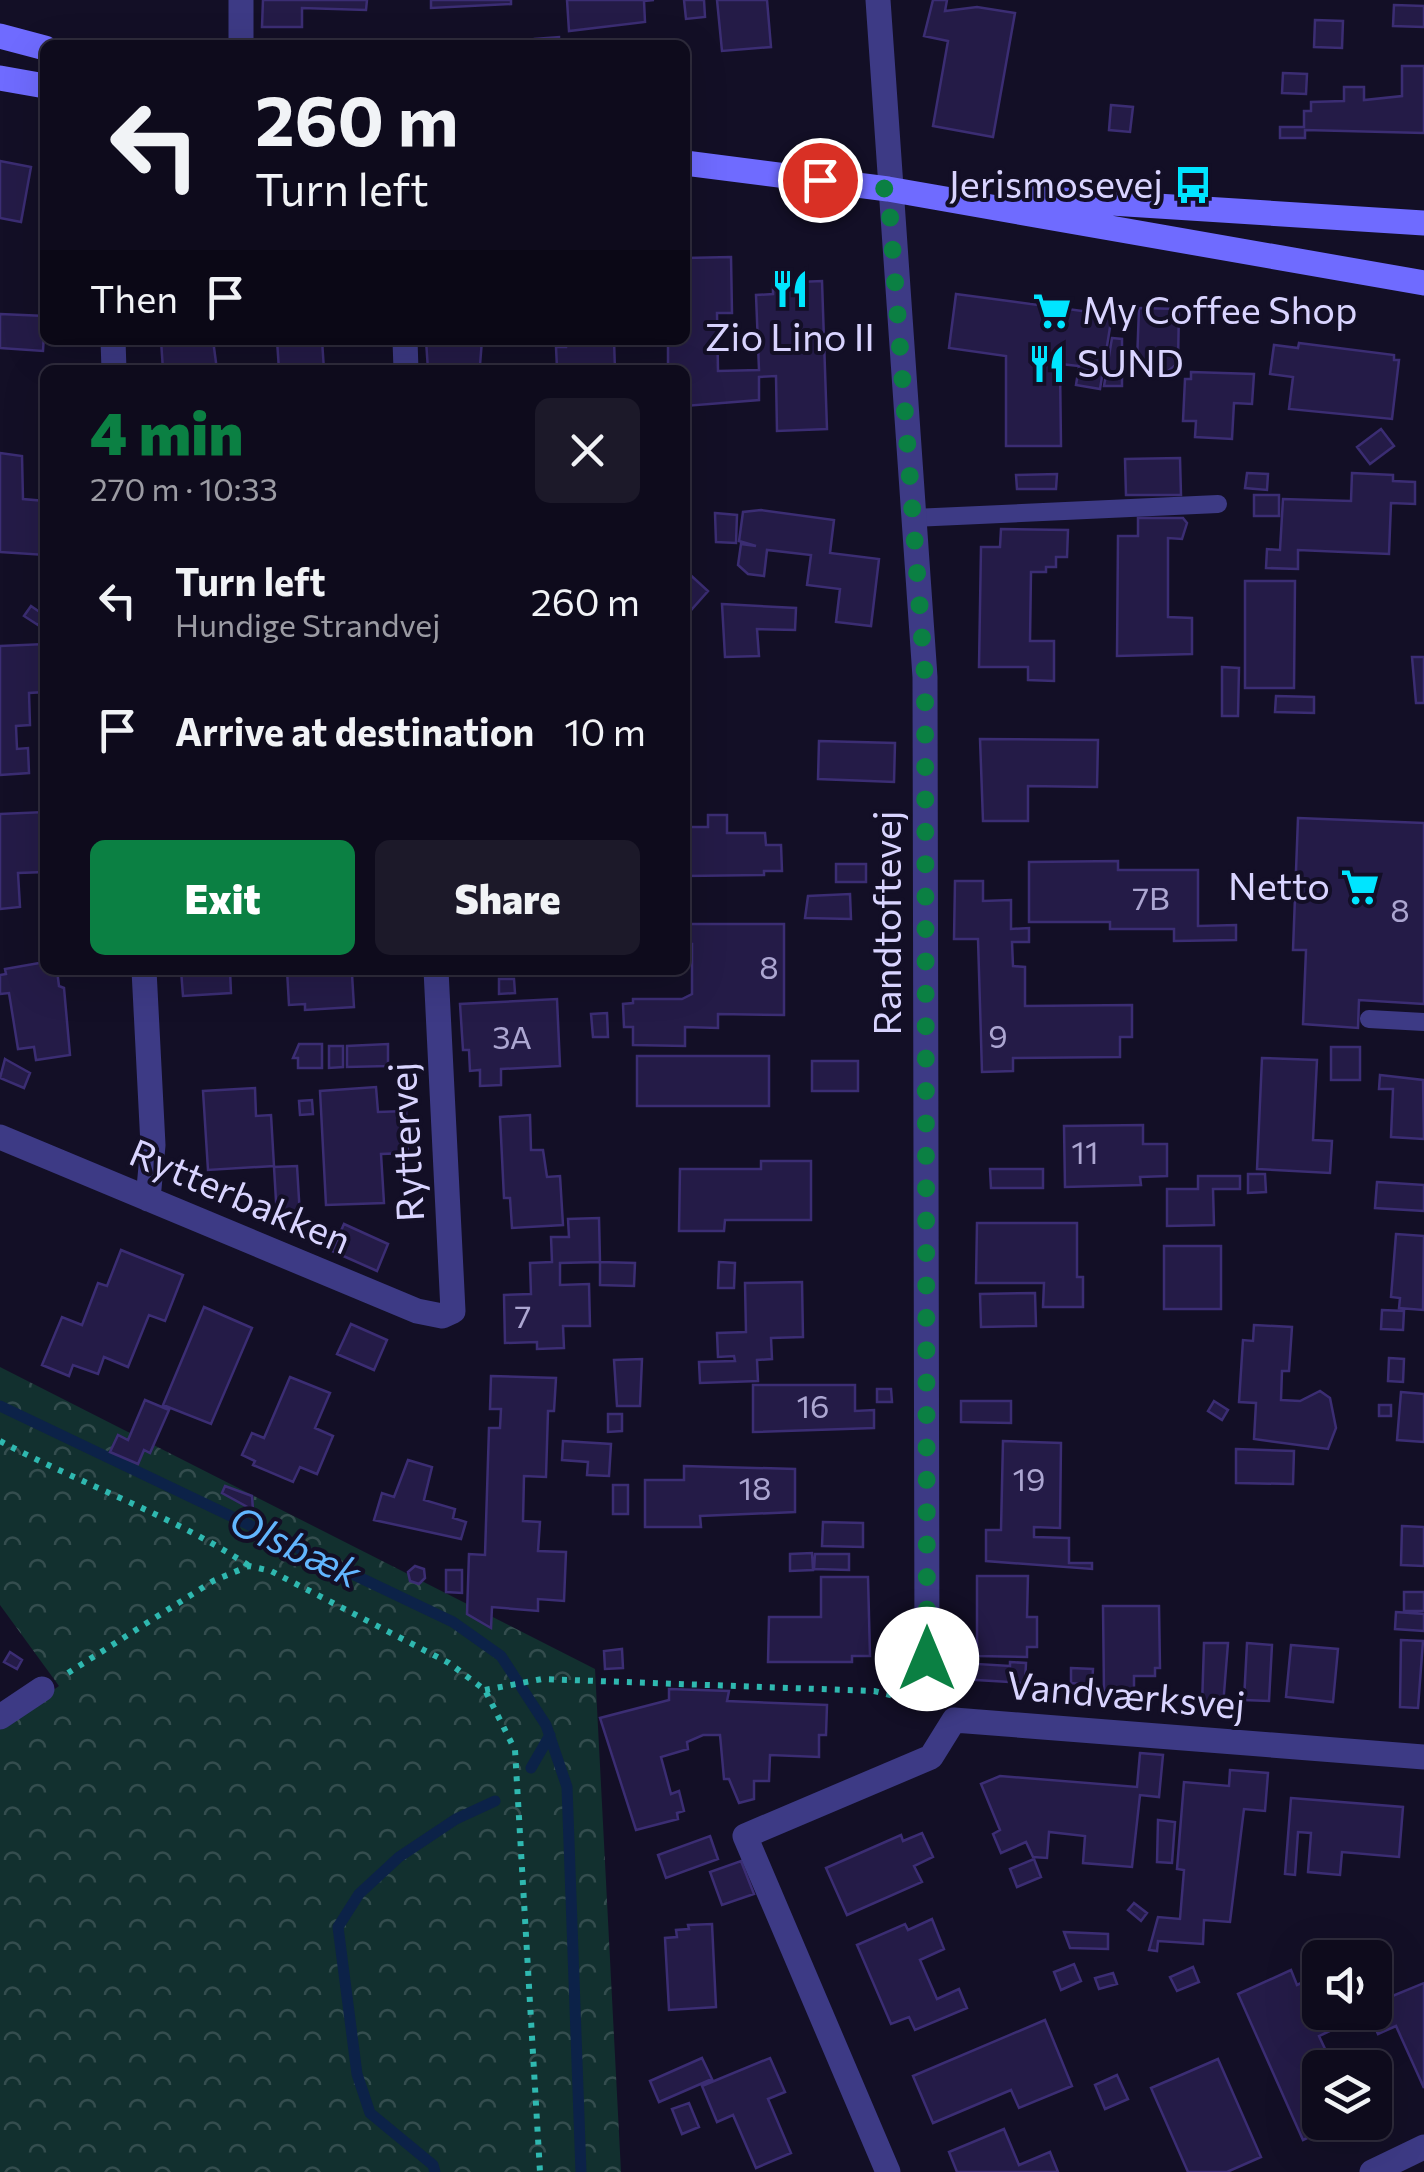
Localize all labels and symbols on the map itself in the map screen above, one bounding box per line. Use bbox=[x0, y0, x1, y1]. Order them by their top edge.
pin bbox=[778, 138, 863, 223]
place label: Jerismosevej bbox=[949, 159, 1163, 206]
bus stop icon: Jerismosevej bbox=[1172, 164, 1214, 206]
restaurant icon: Zio Lino II bbox=[769, 268, 811, 310]
place label: My Coffee Shop bbox=[1082, 285, 1357, 332]
supermarket icon: My Coffee Shop bbox=[1031, 290, 1073, 332]
place label: Zio Lino II bbox=[705, 312, 875, 359]
place label: SUND bbox=[1077, 338, 1184, 385]
restaurant icon: SUND bbox=[1026, 343, 1068, 385]
street label: Randtoftevej bbox=[862, 810, 909, 1036]
place label: Netto bbox=[1228, 861, 1330, 908]
supermarket icon: Netto bbox=[1339, 866, 1381, 908]
house number: 7B bbox=[1132, 877, 1170, 917]
house number: 8 bbox=[1390, 889, 1410, 929]
house number: 8 bbox=[759, 946, 779, 986]
house number: 9 bbox=[988, 1015, 1008, 1055]
house number: 3A bbox=[492, 1016, 532, 1056]
street label: Ryttervej bbox=[377, 1061, 432, 1223]
street label: Rytterbakken bbox=[123, 1127, 359, 1262]
house number: 11 bbox=[1071, 1131, 1099, 1171]
house number: 7 bbox=[515, 1295, 531, 1335]
house number: 16 bbox=[796, 1385, 830, 1425]
house number: 19 bbox=[1012, 1458, 1046, 1498]
house number: 18 bbox=[738, 1467, 772, 1507]
water label: Olsbæk bbox=[223, 1493, 371, 1597]
position arrow bbox=[875, 1607, 979, 1711]
street label: Vandværksvej bbox=[1005, 1660, 1247, 1727]

